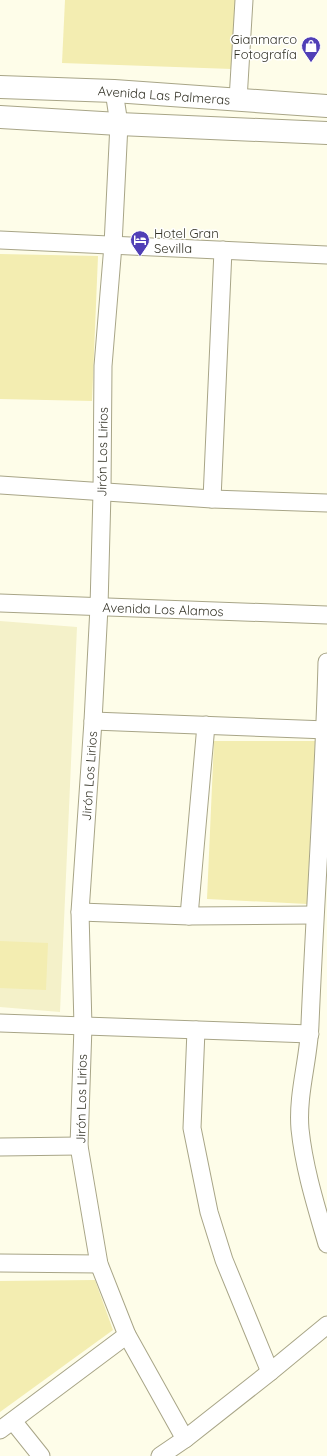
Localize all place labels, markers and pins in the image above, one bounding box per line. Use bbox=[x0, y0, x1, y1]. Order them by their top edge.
place label: Gianmarco Fotografía bbox=[231, 31, 297, 62]
shop icon: Gianmarco Fotografía bbox=[300, 35, 322, 63]
place label: Hotel Gran Sevilla bbox=[154, 225, 219, 256]
hotel icon: Hotel Gran Sevilla bbox=[129, 229, 151, 257]

